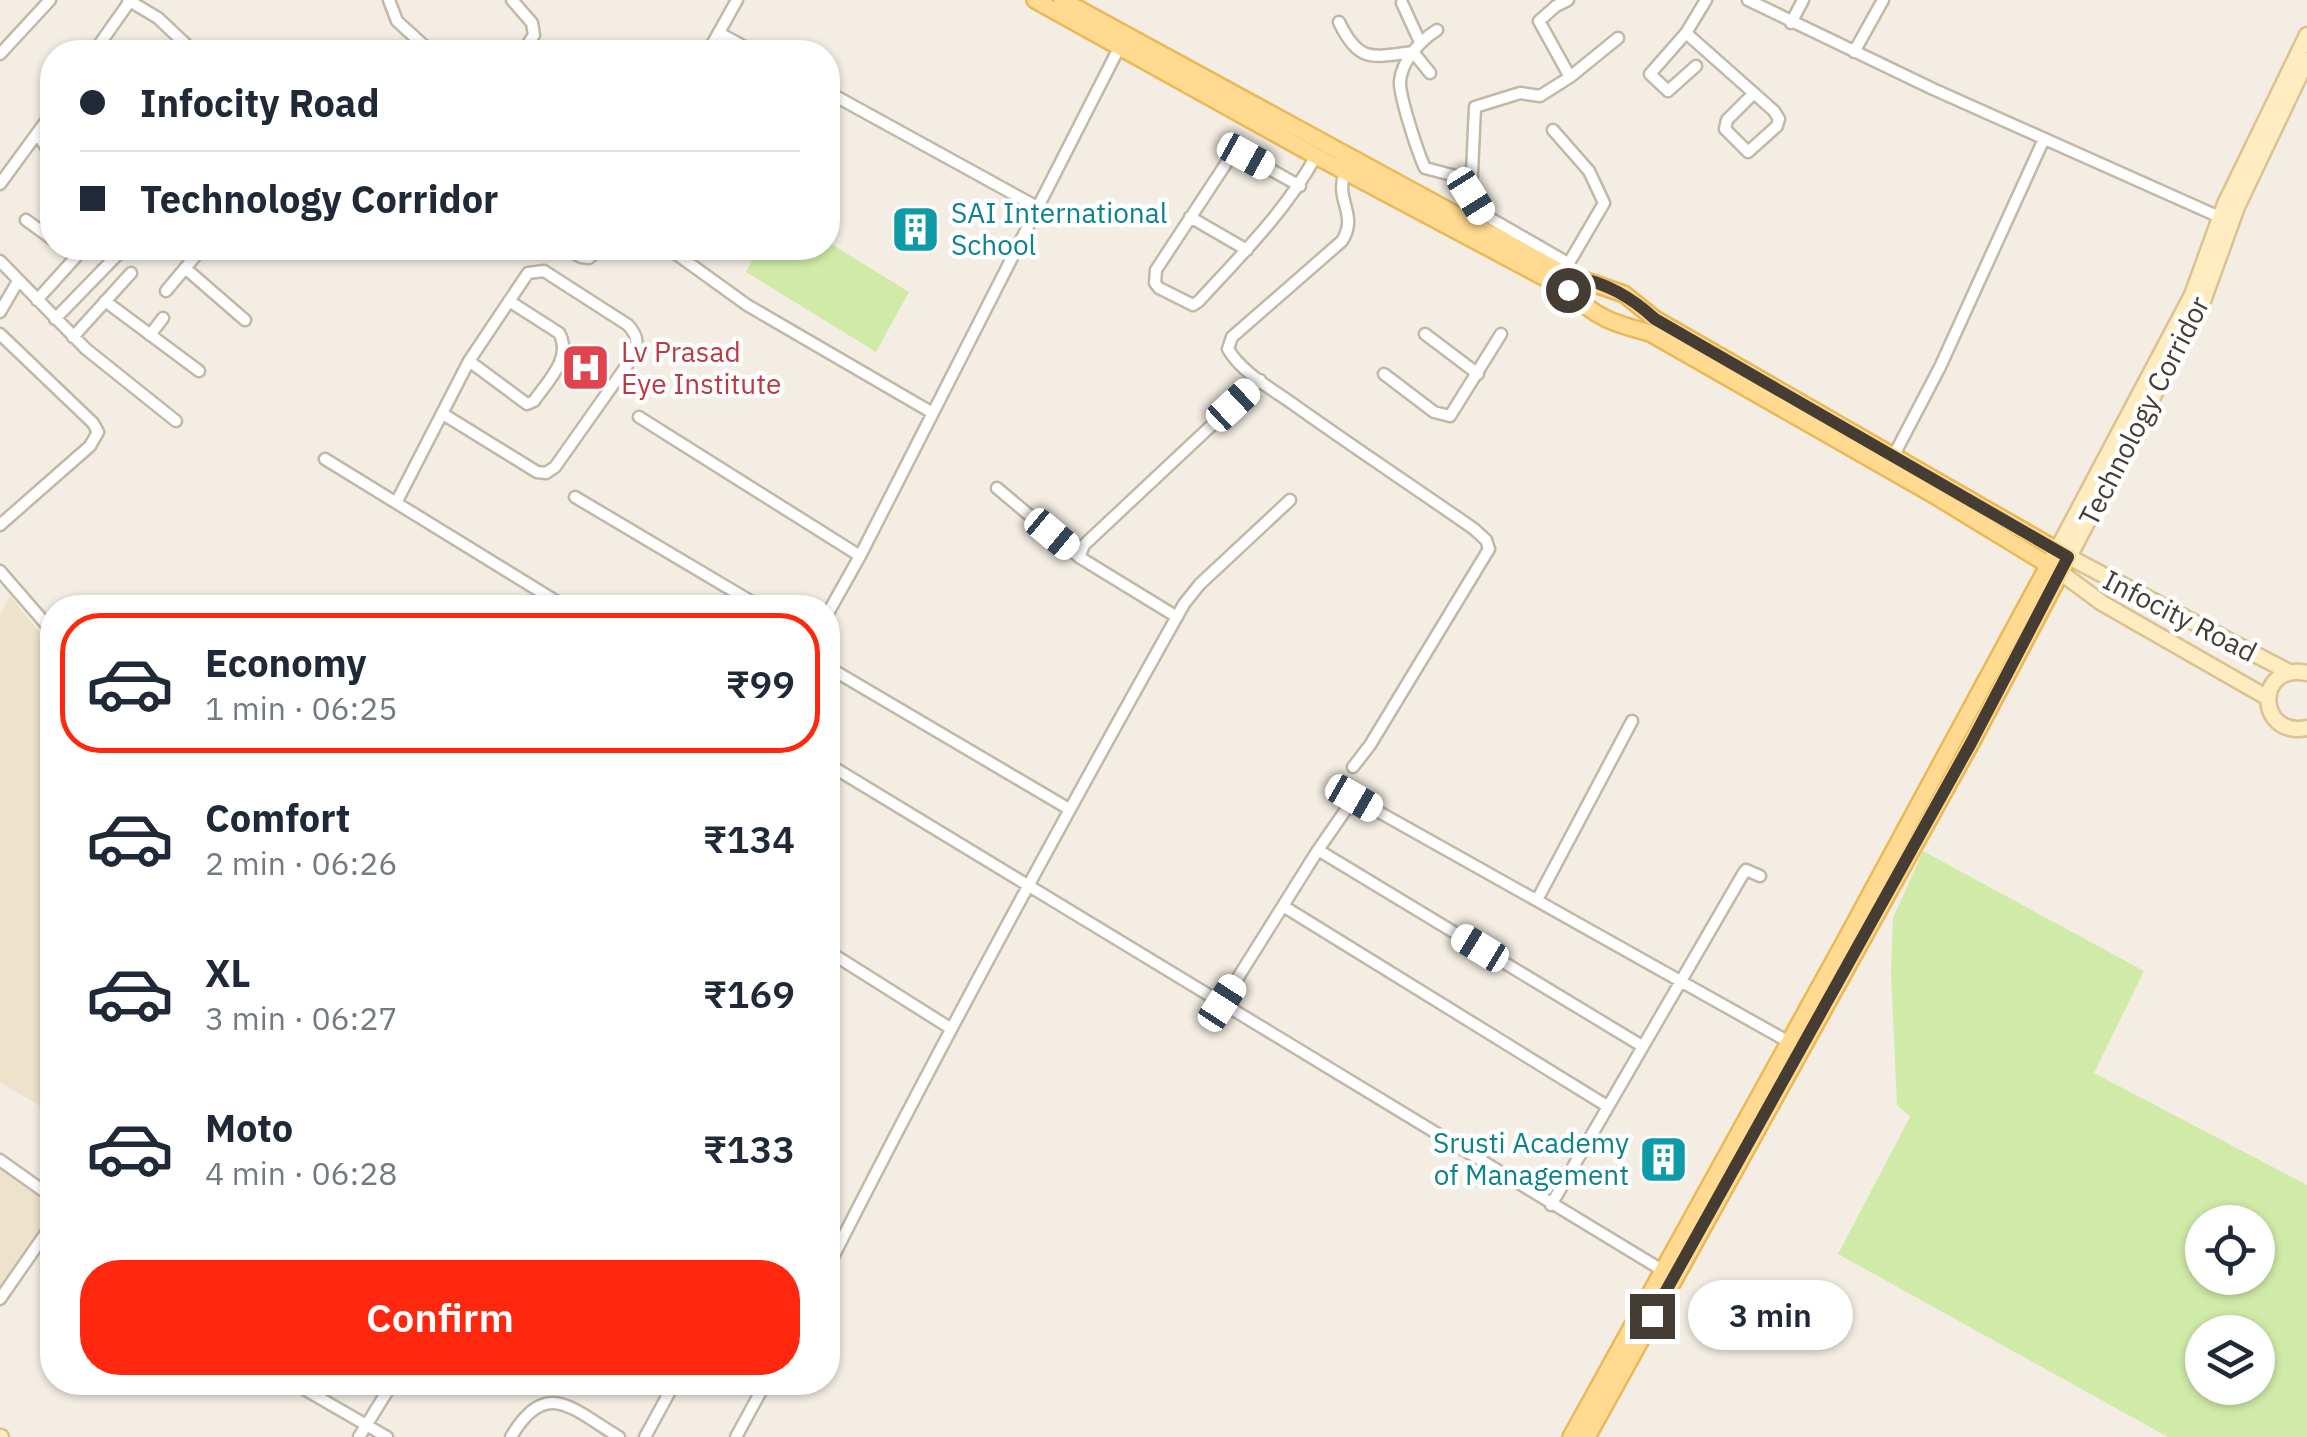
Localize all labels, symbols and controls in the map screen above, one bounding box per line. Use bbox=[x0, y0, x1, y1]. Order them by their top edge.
text: Infocity Road bbox=[140, 78, 380, 127]
car bbox=[1212, 128, 1280, 184]
car bbox=[1442, 163, 1500, 229]
text: Technology Corridor bbox=[140, 174, 498, 223]
place label: SAI International School bbox=[951, 194, 1167, 263]
building icon: SAI International School bbox=[890, 203, 942, 255]
route start bbox=[1546, 268, 1591, 313]
street label: Technology Corridor bbox=[2070, 290, 2217, 532]
place label: Lv Prasad Eye Institute bbox=[621, 333, 781, 402]
hospital icon: Lv Prasad Eye Institute bbox=[560, 342, 612, 394]
car bbox=[1201, 374, 1265, 436]
car bbox=[1019, 503, 1085, 565]
street label: Infocity Road bbox=[2097, 561, 2263, 670]
icon: car bbox=[85, 638, 175, 728]
text: Economy bbox=[205, 638, 367, 687]
text: ₹99 bbox=[726, 659, 795, 708]
text: 1 min · 06:25 bbox=[205, 687, 398, 729]
car bbox=[1321, 770, 1387, 826]
icon: car bbox=[85, 793, 175, 883]
text: Comfort bbox=[205, 793, 350, 842]
text: ₹134 bbox=[703, 814, 795, 863]
text: 2 min · 06:26 bbox=[205, 842, 398, 884]
car bbox=[1447, 920, 1513, 976]
icon: car bbox=[85, 948, 175, 1038]
text: XL bbox=[205, 948, 251, 997]
text: ₹169 bbox=[703, 969, 795, 1018]
car bbox=[1193, 970, 1251, 1036]
text: 3 min · 06:27 bbox=[205, 997, 398, 1039]
icon: car bbox=[85, 1103, 175, 1193]
text: Moto bbox=[205, 1103, 293, 1152]
text: ₹133 bbox=[703, 1124, 795, 1173]
place label: Srusti Academy of Management bbox=[1433, 1124, 1629, 1193]
building icon: Srusti Academy of Management bbox=[1638, 1133, 1690, 1185]
text: 4 min · 06:28 bbox=[205, 1152, 398, 1194]
map controls bbox=[2185, 1205, 2275, 1405]
button: locate bbox=[2185, 1205, 2275, 1295]
button: Confirm bbox=[80, 1260, 800, 1375]
callout: 3 min bbox=[1687, 1281, 1852, 1351]
route end bbox=[1630, 1294, 1675, 1339]
text: 3 min bbox=[1729, 1294, 1812, 1336]
button: layers bbox=[2185, 1315, 2275, 1405]

